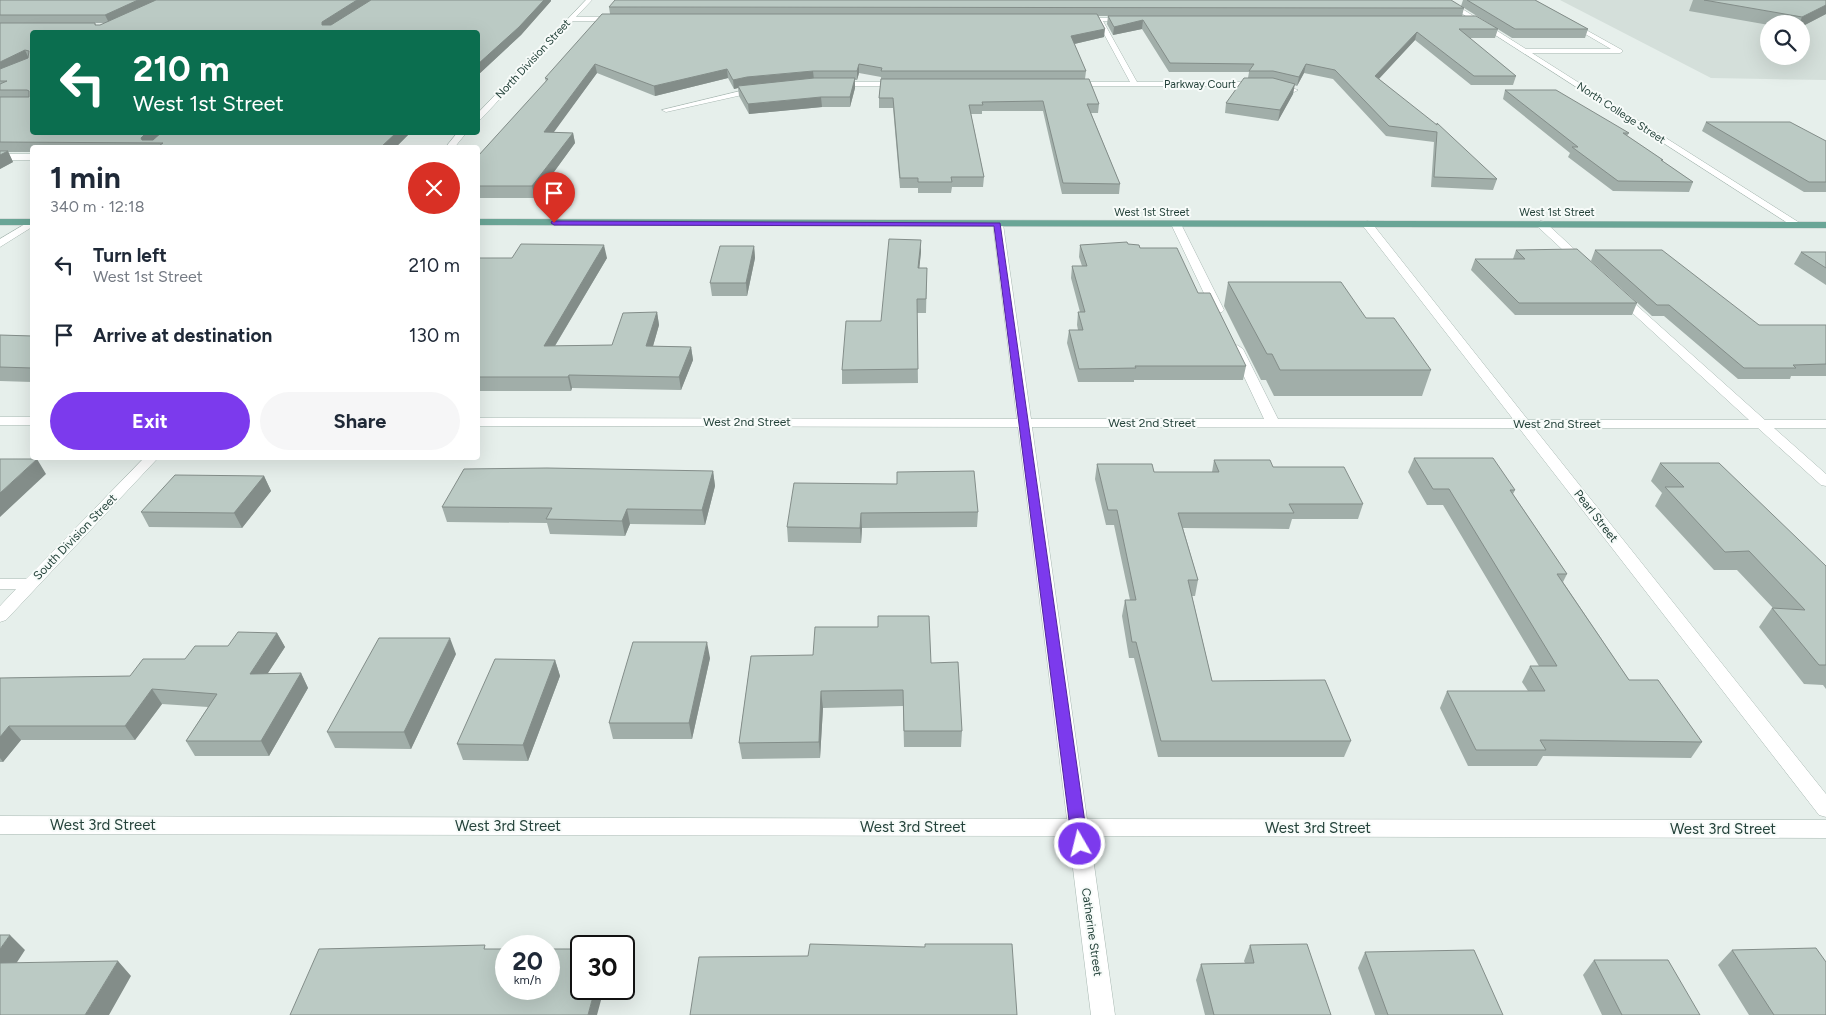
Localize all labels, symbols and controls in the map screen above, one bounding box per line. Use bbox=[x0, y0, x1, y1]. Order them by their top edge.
map controls bbox=[1760, 15, 1810, 65]
button: search bbox=[1760, 15, 1810, 65]
street label: North Division Street bbox=[493, 17, 573, 101]
text: 210 m bbox=[133, 48, 230, 90]
icon: left bbox=[50, 50, 115, 115]
street label: Parkway Court bbox=[1164, 78, 1236, 91]
street label: North College Street bbox=[1574, 80, 1668, 146]
text: West 1st Street bbox=[133, 90, 284, 117]
text: 1 min bbox=[50, 159, 121, 196]
button: close bbox=[408, 162, 460, 214]
pin bbox=[533, 172, 575, 223]
icon: arrive bbox=[540, 179, 568, 207]
text: 340 m · 12:18 bbox=[50, 197, 144, 216]
street label: West 1st Street bbox=[1114, 206, 1190, 219]
street label: West 1st Street bbox=[1519, 206, 1595, 219]
text: Turn left bbox=[93, 244, 167, 267]
icon: left bbox=[50, 251, 78, 279]
text: 210 m bbox=[408, 254, 460, 277]
text: West 1st Street bbox=[93, 267, 203, 286]
icon: arrive bbox=[50, 321, 78, 349]
text: Arrive at destination bbox=[93, 324, 272, 347]
text: 130 m bbox=[409, 324, 460, 347]
button: Exit bbox=[50, 392, 250, 450]
button: Share bbox=[260, 392, 460, 450]
street label: West 2nd Street bbox=[703, 415, 791, 429]
street label: West 2nd Street bbox=[1108, 416, 1196, 430]
street label: West 2nd Street bbox=[1513, 417, 1601, 431]
street label: Pearl Street bbox=[1571, 487, 1621, 545]
street label: South Division Street bbox=[30, 491, 120, 583]
street label: West 3rd Street bbox=[50, 816, 156, 834]
street label: West 3rd Street bbox=[455, 817, 561, 835]
position arrow bbox=[1053, 817, 1105, 869]
street label: West 3rd Street bbox=[860, 818, 966, 836]
street label: West 3rd Street bbox=[1265, 819, 1371, 837]
street label: West 3rd Street bbox=[1670, 820, 1776, 838]
street label: Catherine Street bbox=[1079, 887, 1105, 978]
speed limit sign: 30 bbox=[570, 935, 635, 1000]
text: 20 bbox=[512, 946, 543, 976]
text: km/h bbox=[514, 973, 541, 987]

